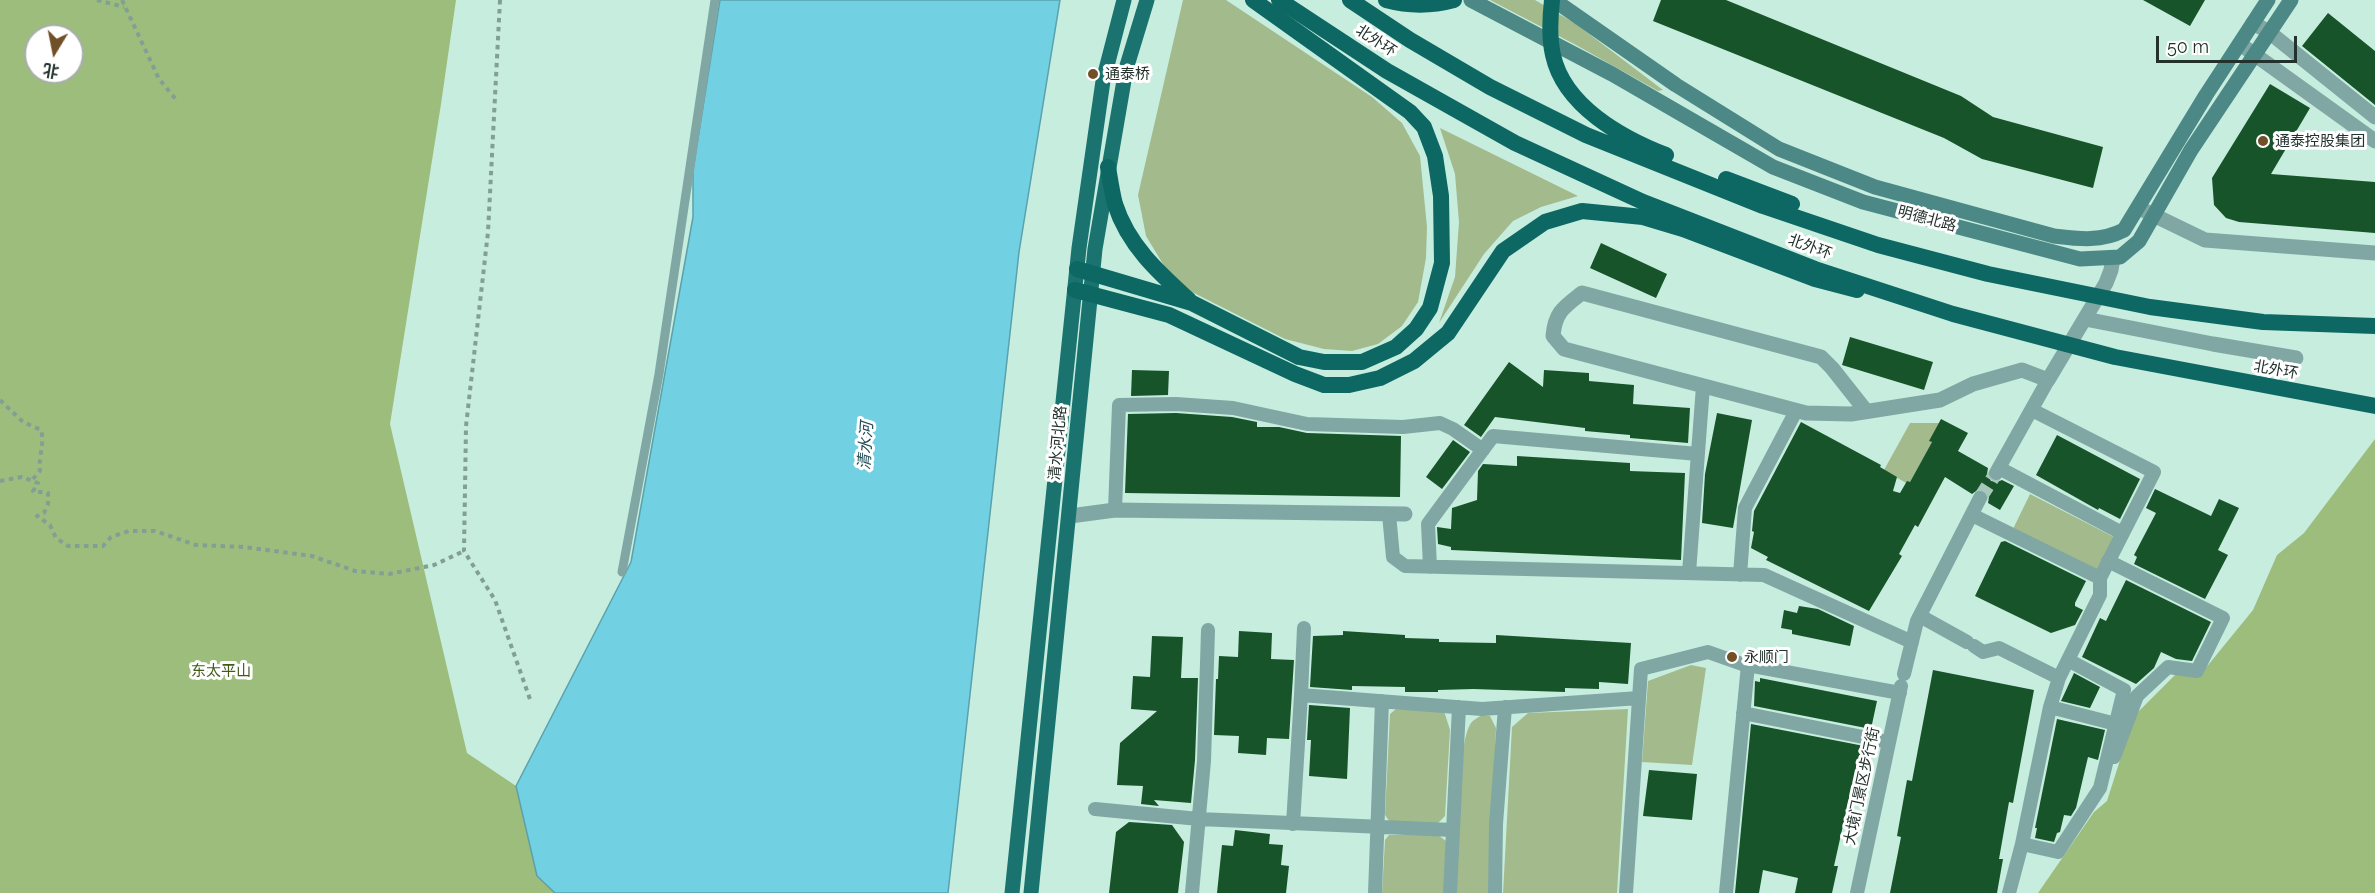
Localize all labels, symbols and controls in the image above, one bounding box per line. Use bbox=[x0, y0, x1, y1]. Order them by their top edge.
street label: 北外环 bbox=[1352, 21, 1400, 61]
north arrow bbox=[24, 24, 84, 84]
scale bar bbox=[2159, 24, 2300, 62]
text: 50 m bbox=[2167, 36, 2209, 57]
text: 北 bbox=[42, 60, 61, 81]
place label: 通泰桥 bbox=[1105, 65, 1150, 83]
marker: 通泰桥 bbox=[1086, 67, 1100, 81]
place label: 通泰控股集团 bbox=[2275, 132, 2365, 150]
marker: 通泰控股集团 bbox=[2256, 134, 2270, 148]
street label: 明德北路 bbox=[1896, 203, 1958, 235]
street label: 北外环 bbox=[1786, 231, 1834, 263]
street label: 北外环 bbox=[2252, 357, 2300, 383]
street label: 清水河北路 bbox=[1046, 405, 1070, 481]
water label: 清水河 bbox=[855, 421, 877, 471]
place label: 永顺门 bbox=[1744, 648, 1789, 666]
marker: 永顺门 bbox=[1725, 650, 1739, 664]
park label: 东太平山 bbox=[191, 662, 251, 680]
street label: 大境门景区步行街 bbox=[1841, 725, 1883, 847]

